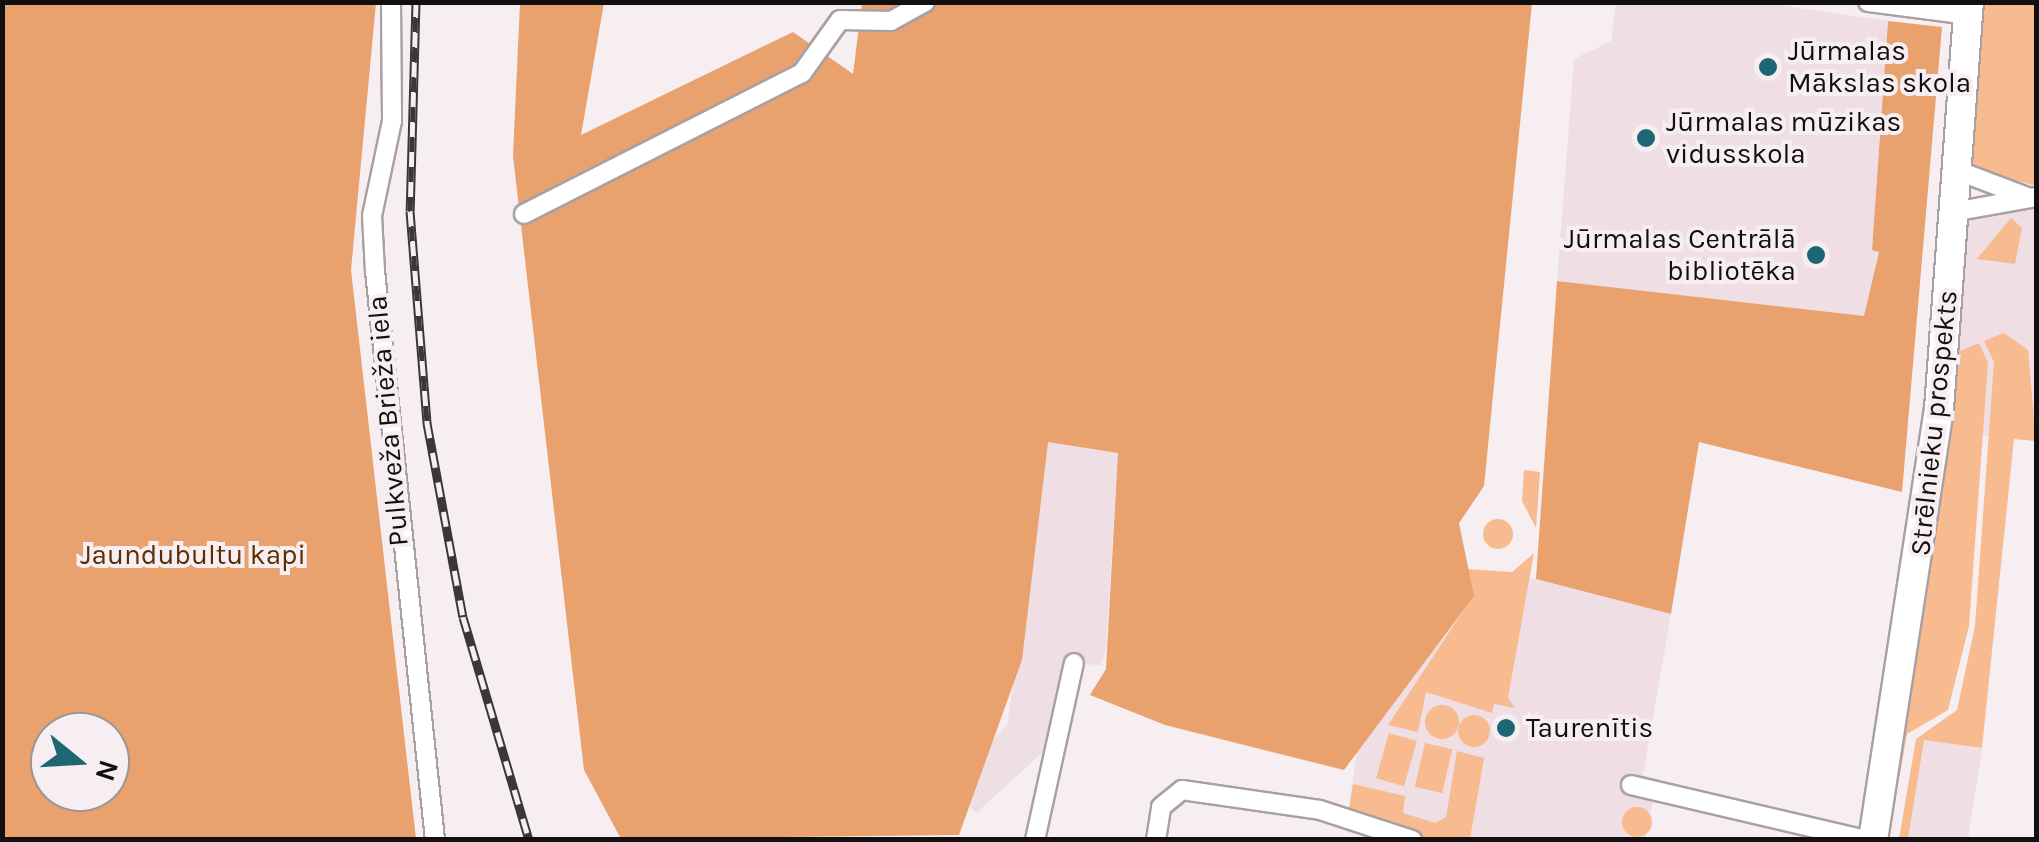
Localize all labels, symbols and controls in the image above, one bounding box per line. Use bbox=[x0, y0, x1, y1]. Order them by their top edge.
place label: Jūrmalas Mākslas skola bbox=[1788, 34, 1971, 100]
marker: Jūrmalas Mākslas skola bbox=[1757, 56, 1779, 78]
place label: Jūrmalas mūzikas vidusskola bbox=[1666, 105, 1901, 171]
marker: Jūrmalas mūzikas vidusskola bbox=[1635, 127, 1657, 149]
place label: Jūrmalas Centrālā bibliotēka bbox=[1564, 222, 1796, 288]
marker: Jūrmalas Centrālā bibliotēka bbox=[1805, 244, 1827, 266]
street label: Strēlnieku prospekts bbox=[1903, 288, 1965, 558]
street label: Pulkveža Brieža iela bbox=[360, 294, 416, 548]
park label: Jaundubultu kapi bbox=[80, 538, 306, 572]
place label: Taurenītis bbox=[1526, 711, 1653, 745]
north arrow bbox=[30, 712, 130, 812]
marker: Taurenītis bbox=[1495, 717, 1517, 739]
text: N bbox=[88, 756, 126, 785]

